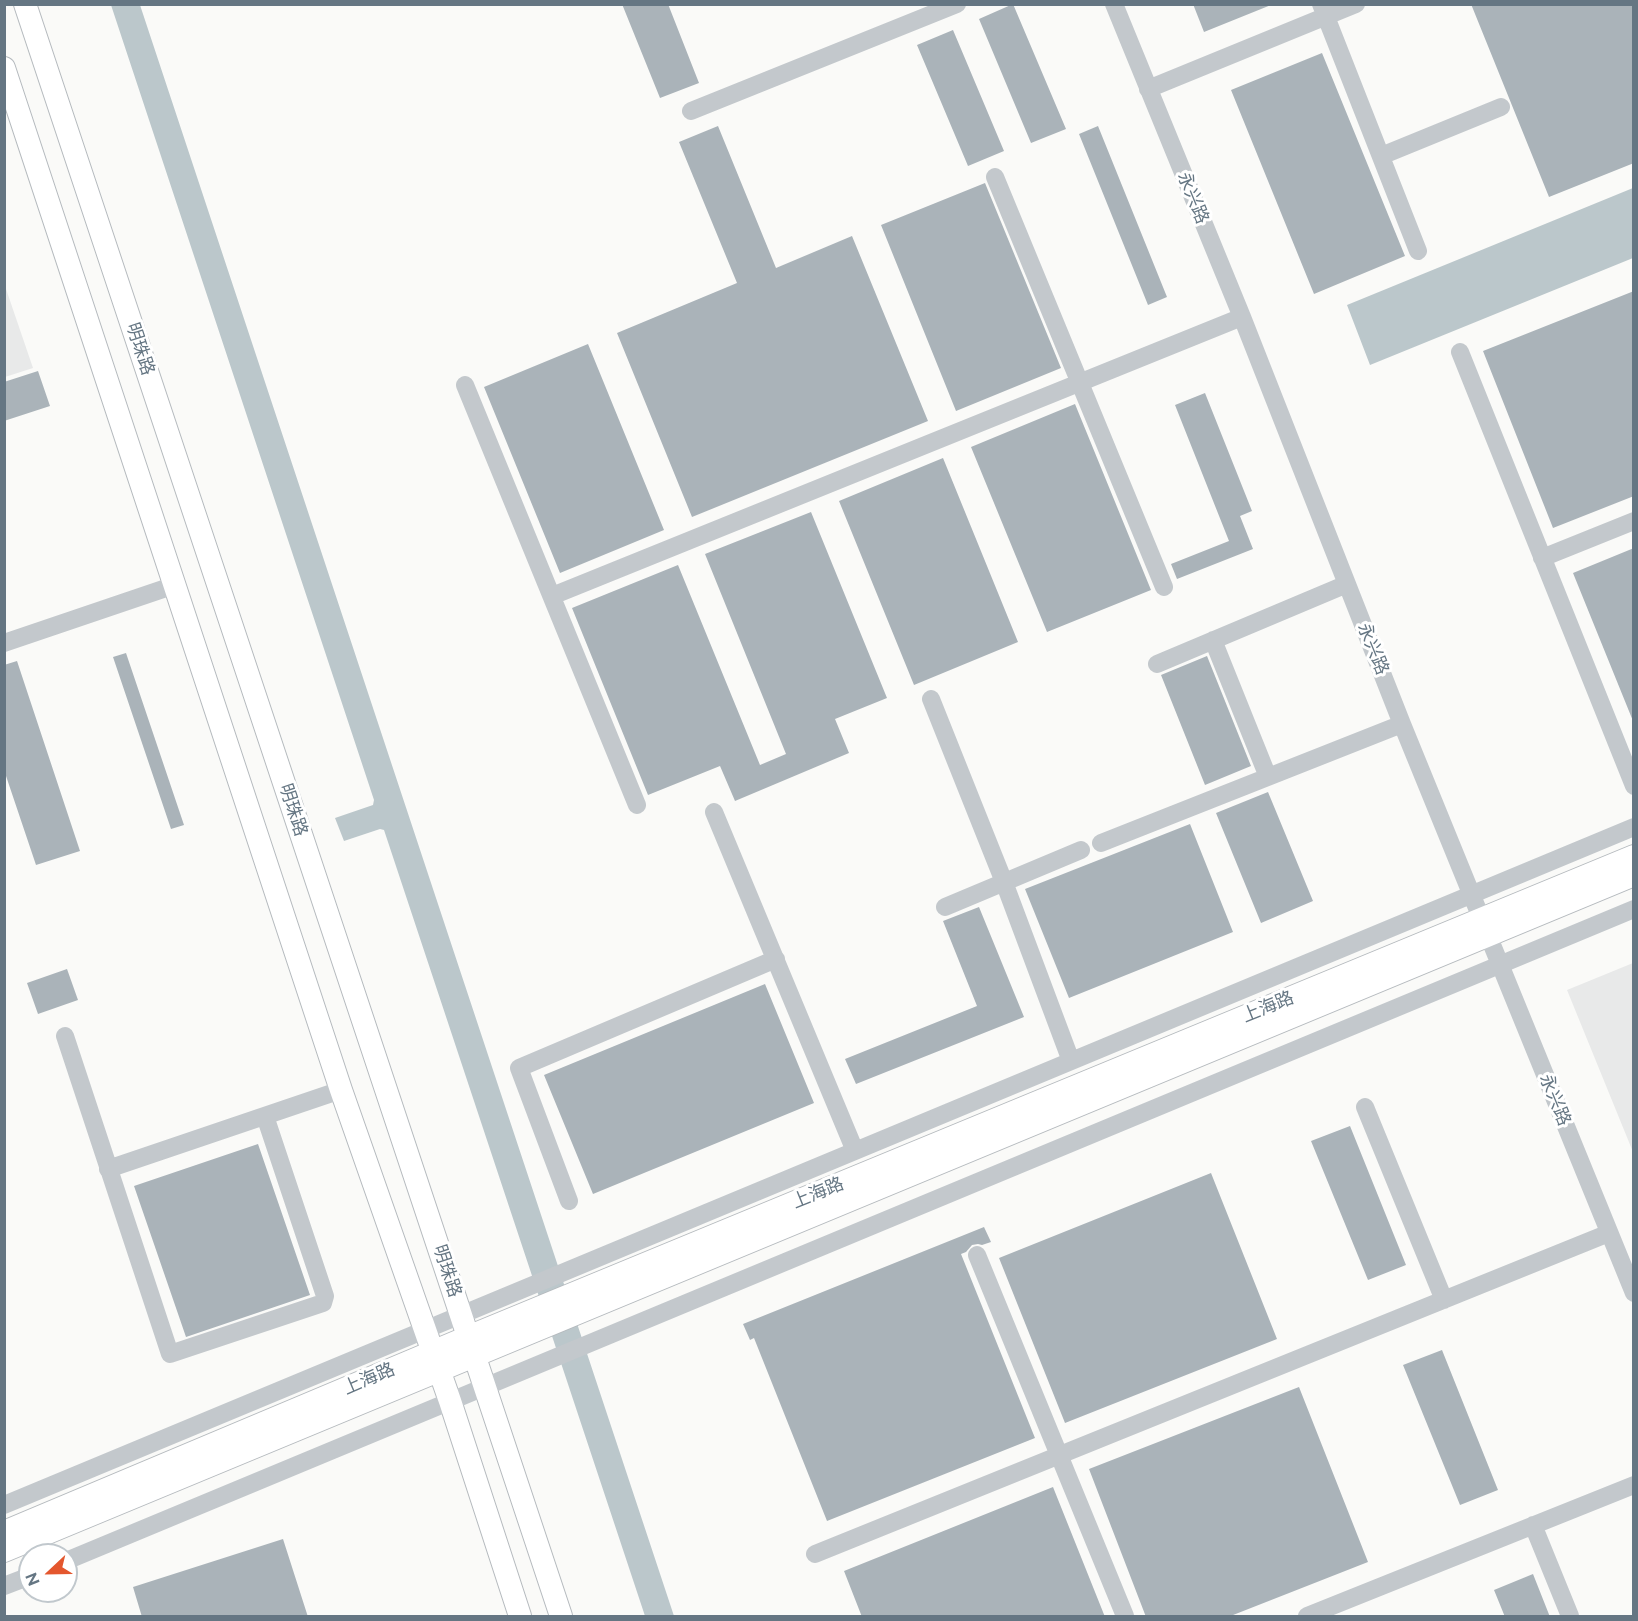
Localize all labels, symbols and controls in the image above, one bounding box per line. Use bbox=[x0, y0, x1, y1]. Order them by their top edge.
street label: 永兴路 bbox=[1173, 169, 1213, 227]
street label: 明珠路 bbox=[121, 320, 159, 378]
street label: 永兴路 bbox=[1353, 620, 1393, 678]
street label: 明珠路 bbox=[274, 781, 312, 839]
street label: 上海路 bbox=[1239, 987, 1297, 1027]
street label: 永兴路 bbox=[1535, 1071, 1575, 1129]
street label: 上海路 bbox=[789, 1173, 847, 1213]
street label: 明珠路 bbox=[428, 1242, 466, 1300]
street label: 上海路 bbox=[340, 1359, 398, 1399]
north arrow bbox=[18, 1543, 78, 1603]
text: N bbox=[22, 1570, 44, 1588]

